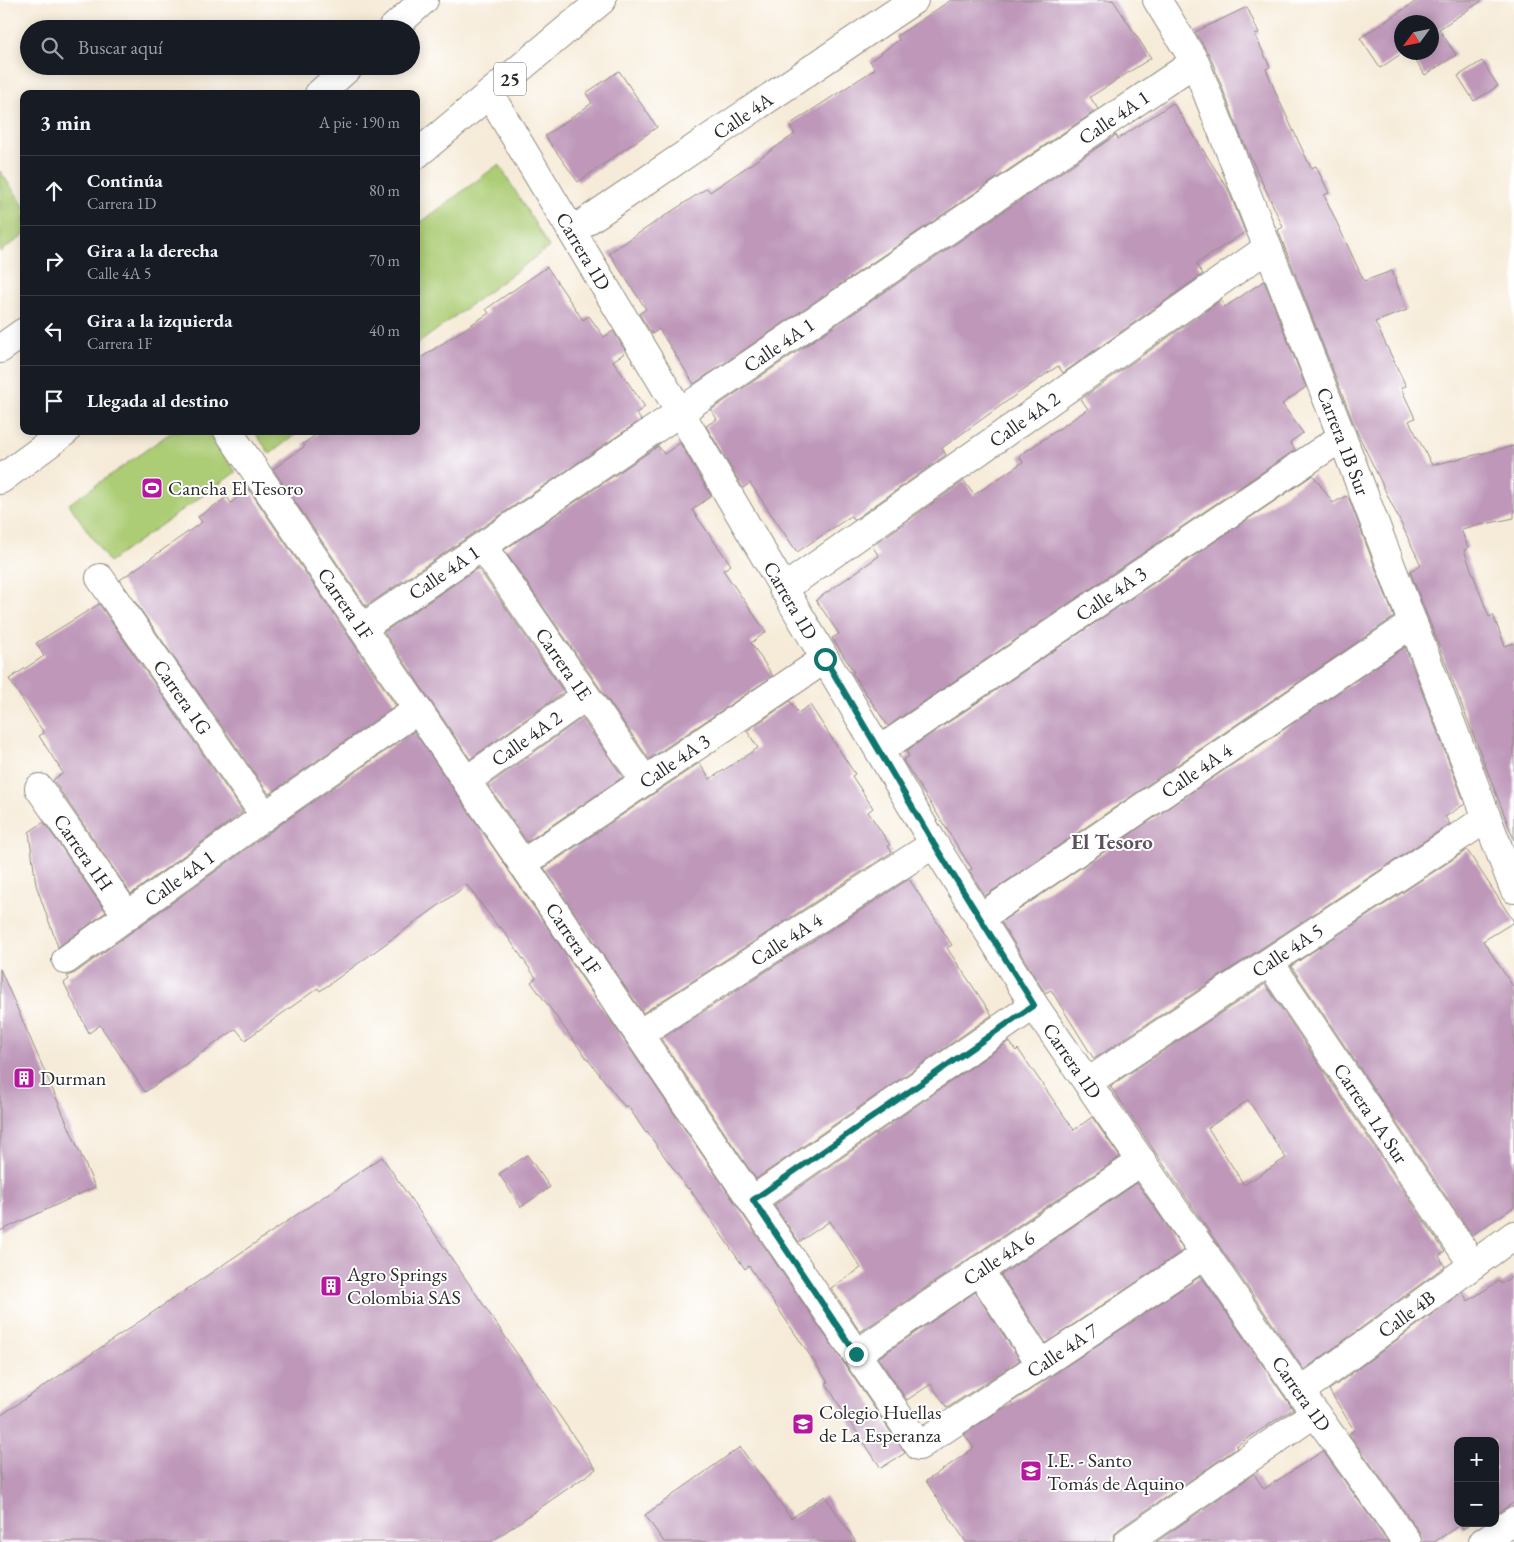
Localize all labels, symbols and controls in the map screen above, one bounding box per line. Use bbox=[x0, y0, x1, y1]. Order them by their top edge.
north arrow bbox=[1394, 15, 1439, 60]
search box bbox=[20, 20, 420, 75]
icon: search bbox=[38, 34, 66, 62]
text: Buscar aquí bbox=[78, 35, 163, 60]
road number: 25 bbox=[494, 62, 526, 96]
street label: Calle 4A 1 bbox=[1073, 84, 1155, 151]
street label: Calle 4A bbox=[708, 86, 778, 145]
text: 3 min bbox=[40, 109, 91, 136]
text: A pie · 190 m bbox=[319, 112, 400, 133]
text: Continúa bbox=[87, 168, 163, 193]
icon: ahead bbox=[40, 177, 68, 205]
text: 80 m bbox=[369, 180, 400, 201]
text: Carrera 1D bbox=[87, 193, 156, 214]
street label: Carrera 1D bbox=[550, 207, 617, 295]
text: Gira a la derecha bbox=[87, 238, 218, 263]
icon: right bbox=[40, 247, 68, 275]
text: 70 m bbox=[369, 250, 400, 271]
text: Calle 4A 5 bbox=[87, 263, 152, 284]
text: Gira a la izquierda bbox=[87, 308, 233, 333]
street label: Calle 4A 1 bbox=[738, 311, 820, 378]
icon: left bbox=[40, 317, 68, 345]
text: 40 m bbox=[369, 320, 400, 341]
text: Carrera 1F bbox=[87, 333, 152, 354]
street label: Carrera 1B Sur bbox=[1311, 383, 1376, 499]
street label: Calle 4A 2 bbox=[984, 385, 1065, 453]
icon: arrive bbox=[40, 387, 68, 415]
text: Llegada al destino bbox=[87, 388, 229, 413]
place label: Cancha El Tesoro bbox=[168, 475, 303, 501]
sports icon: Cancha El Tesoro bbox=[140, 476, 164, 500]
street label: Calle 4A 1 bbox=[403, 539, 485, 606]
street label: Carrera 1D bbox=[758, 556, 824, 644]
street label: Calle 4A 3 bbox=[1070, 560, 1152, 627]
street label: Carrera 1F bbox=[312, 563, 379, 645]
street label: Carrera 1E bbox=[530, 622, 598, 705]
route start bbox=[814, 648, 837, 671]
street label: Carrera 1G bbox=[147, 654, 218, 740]
street label: Calle 4A 2 bbox=[486, 704, 567, 772]
street label: Calle 4A 3 bbox=[634, 728, 715, 794]
street label: Calle 4A 4 bbox=[1156, 737, 1238, 804]
street label: Carrera 1H bbox=[48, 809, 119, 896]
district label: El Tesoro bbox=[1071, 828, 1153, 855]
street label: Calle 4A 1 bbox=[139, 844, 220, 912]
street label: Carrera 1F bbox=[540, 897, 607, 980]
street label: Calle 4A 4 bbox=[745, 906, 827, 972]
street label: Calle 4A 5 bbox=[1247, 917, 1328, 983]
street label: Carrera 1D bbox=[1037, 1018, 1108, 1104]
street label: Carrera 1A Sur bbox=[1328, 1058, 1414, 1169]
place label: Durman bbox=[40, 1065, 107, 1091]
building icon: Durman bbox=[12, 1066, 36, 1090]
street label: Calle 4A 6 bbox=[958, 1224, 1040, 1291]
place label: Agro Springs Colombia SAS bbox=[346, 1261, 461, 1310]
building icon: Agro Springs Colombia SAS bbox=[319, 1274, 343, 1298]
street label: Calle 4B bbox=[1373, 1284, 1440, 1344]
street label: Calle 4A 7 bbox=[1021, 1317, 1103, 1384]
route end bbox=[845, 1343, 868, 1366]
street label: Carrera 1D bbox=[1266, 1351, 1337, 1437]
place label: Colegio Huellas de La Esperanza bbox=[819, 1399, 941, 1448]
school or university icon: Colegio Huellas de La Esperanza bbox=[791, 1412, 815, 1436]
map controls bbox=[1454, 1437, 1499, 1527]
button: + bbox=[1454, 1437, 1499, 1482]
place label: I.E. - Santo Tomás de Aquino bbox=[1047, 1447, 1184, 1496]
school or university icon: I.E. - Santo Tomás de Aquino bbox=[1019, 1459, 1043, 1483]
button: − bbox=[1454, 1482, 1499, 1527]

